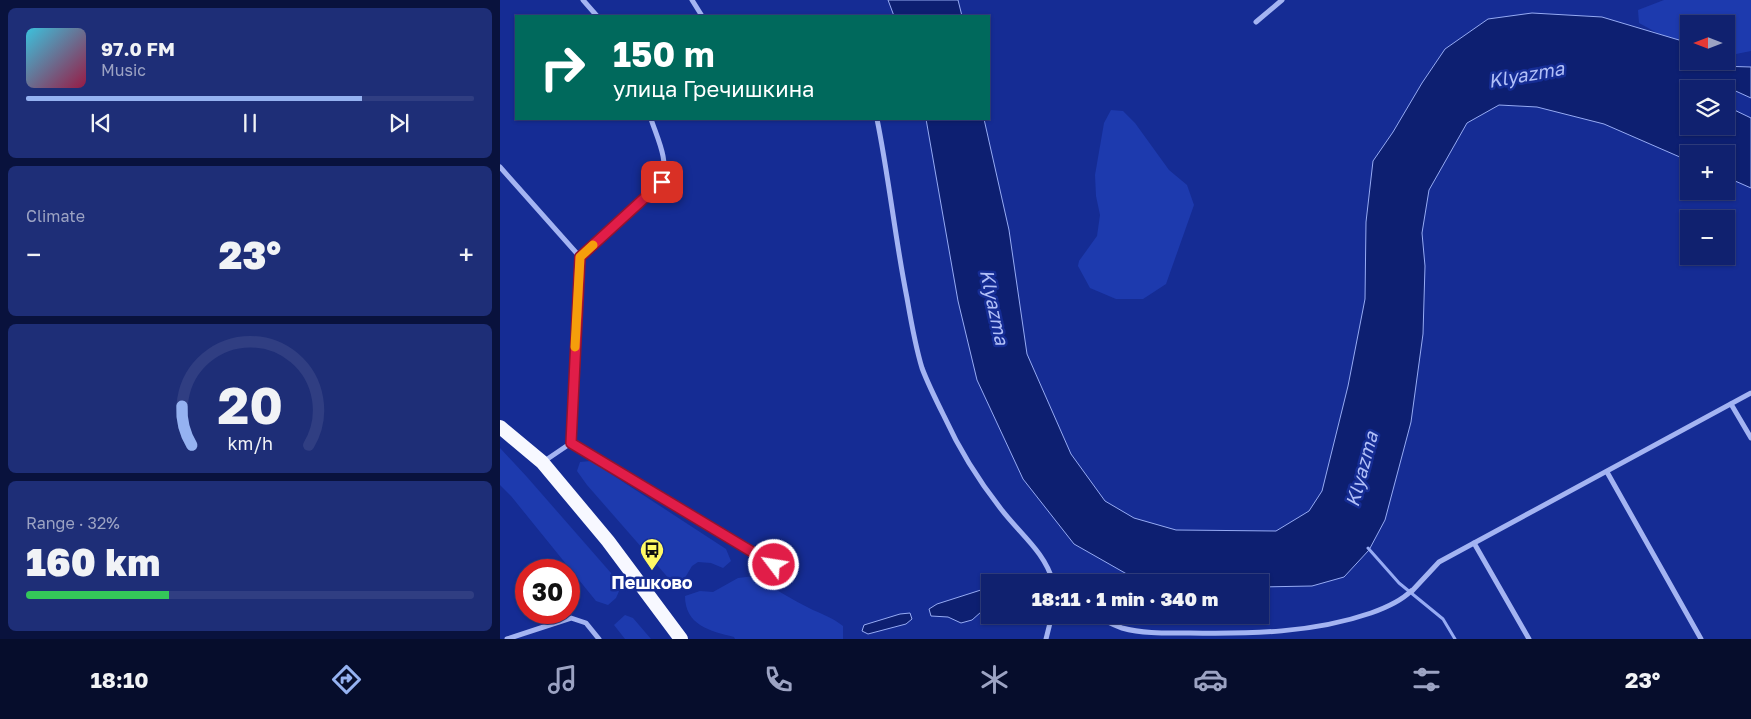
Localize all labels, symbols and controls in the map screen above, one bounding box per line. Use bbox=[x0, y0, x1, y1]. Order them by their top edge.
north arrow bbox=[1680, 15, 1735, 70]
map controls bbox=[1680, 15, 1735, 265]
text: 150 m bbox=[613, 33, 715, 75]
icon: right bbox=[530, 35, 595, 100]
text: 97.0 FM bbox=[101, 37, 175, 60]
water label: Klyazma bbox=[1486, 56, 1567, 92]
text: Music bbox=[101, 60, 146, 80]
text: улица Гречишкина bbox=[613, 75, 815, 102]
button: layers bbox=[1680, 80, 1735, 135]
icon: previous bbox=[87, 109, 115, 137]
icon: pause bbox=[236, 109, 264, 137]
icon: next bbox=[385, 109, 413, 137]
button: + bbox=[1680, 145, 1735, 200]
pin bbox=[641, 161, 683, 203]
icon: arrive bbox=[648, 168, 676, 196]
text: Climate bbox=[26, 206, 85, 226]
button: − bbox=[1680, 210, 1735, 265]
text: 23° bbox=[219, 232, 281, 277]
text: − bbox=[26, 238, 41, 271]
text: + bbox=[459, 238, 474, 271]
water label: Klyazma bbox=[976, 267, 1014, 348]
text: 20 bbox=[217, 373, 283, 435]
water label: Klyazma bbox=[1340, 428, 1382, 509]
text: km/h bbox=[227, 432, 273, 454]
text: Range · 32% bbox=[26, 513, 120, 533]
bus stop icon: Пешково bbox=[639, 537, 665, 571]
position arrow bbox=[747, 538, 799, 590]
text: 160 km bbox=[26, 539, 160, 584]
speed limit sign: 30 bbox=[515, 559, 580, 624]
place label: Пешково bbox=[611, 571, 693, 593]
text: 18:11 · 1 min · 340 m bbox=[1032, 587, 1218, 610]
icon: directions bbox=[329, 662, 364, 697]
icon: music bbox=[545, 662, 580, 697]
icon: phone bbox=[761, 662, 796, 697]
icon: climate bbox=[977, 662, 1012, 697]
icon: car bbox=[1193, 662, 1228, 697]
icon: filters bbox=[1409, 662, 1444, 697]
text: 18:10 bbox=[90, 666, 149, 693]
text: 23° bbox=[1625, 666, 1660, 693]

